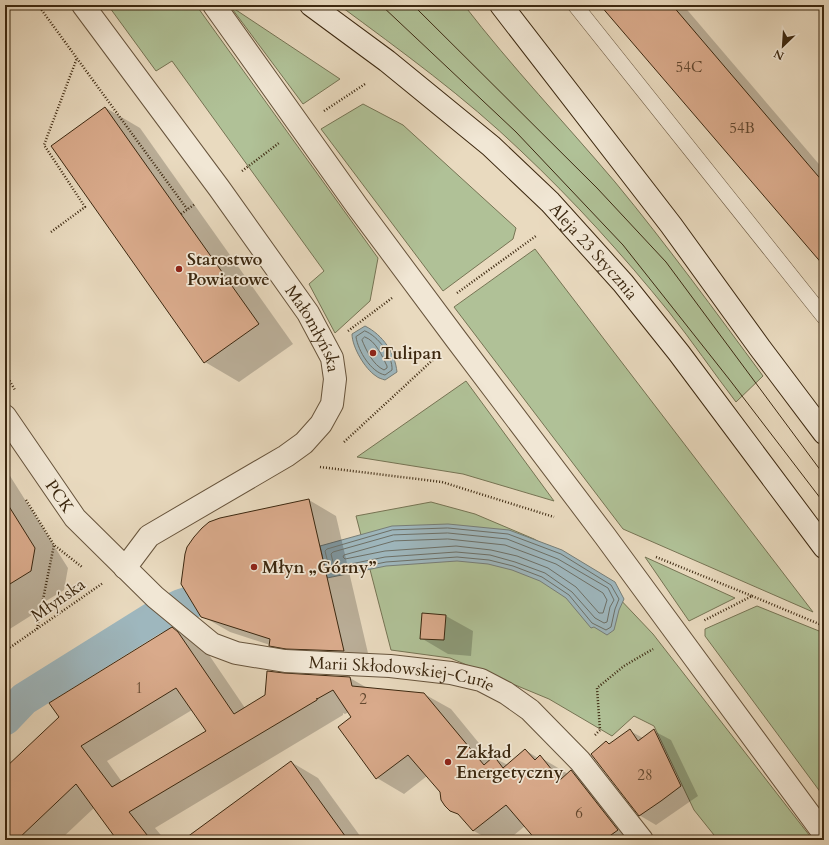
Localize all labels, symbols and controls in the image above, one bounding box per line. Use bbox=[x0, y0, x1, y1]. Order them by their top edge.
north arrow bbox=[763, 26, 803, 66]
text: N bbox=[771, 46, 786, 63]
house number: 54C bbox=[676, 57, 702, 77]
house number: 54B bbox=[729, 118, 755, 138]
street label: Aleja 23 Stycznia bbox=[544, 198, 644, 305]
place label: Starostwo Powiatowe bbox=[187, 248, 270, 291]
marker: Starostwo Powiatowe bbox=[174, 264, 184, 274]
street label: Małomłyńska bbox=[280, 280, 345, 374]
place label: Tulipan bbox=[381, 342, 442, 365]
marker: Tulipan bbox=[368, 348, 378, 358]
street label: PCK bbox=[40, 475, 80, 517]
place label: Młyn „Górny” bbox=[262, 556, 376, 579]
marker: Młyn „Górny” bbox=[249, 562, 259, 572]
street label: Młyńska bbox=[26, 573, 90, 627]
street label: Marii Skłodowskiej-Curie bbox=[308, 651, 499, 697]
house number: 1 bbox=[135, 678, 143, 698]
house number: 2 bbox=[359, 689, 367, 709]
place label: Zakład Energetyczny bbox=[456, 741, 564, 784]
marker: Zakład Energetyczny bbox=[443, 757, 453, 767]
house number: 28 bbox=[637, 765, 653, 785]
house number: 6 bbox=[575, 803, 583, 823]

